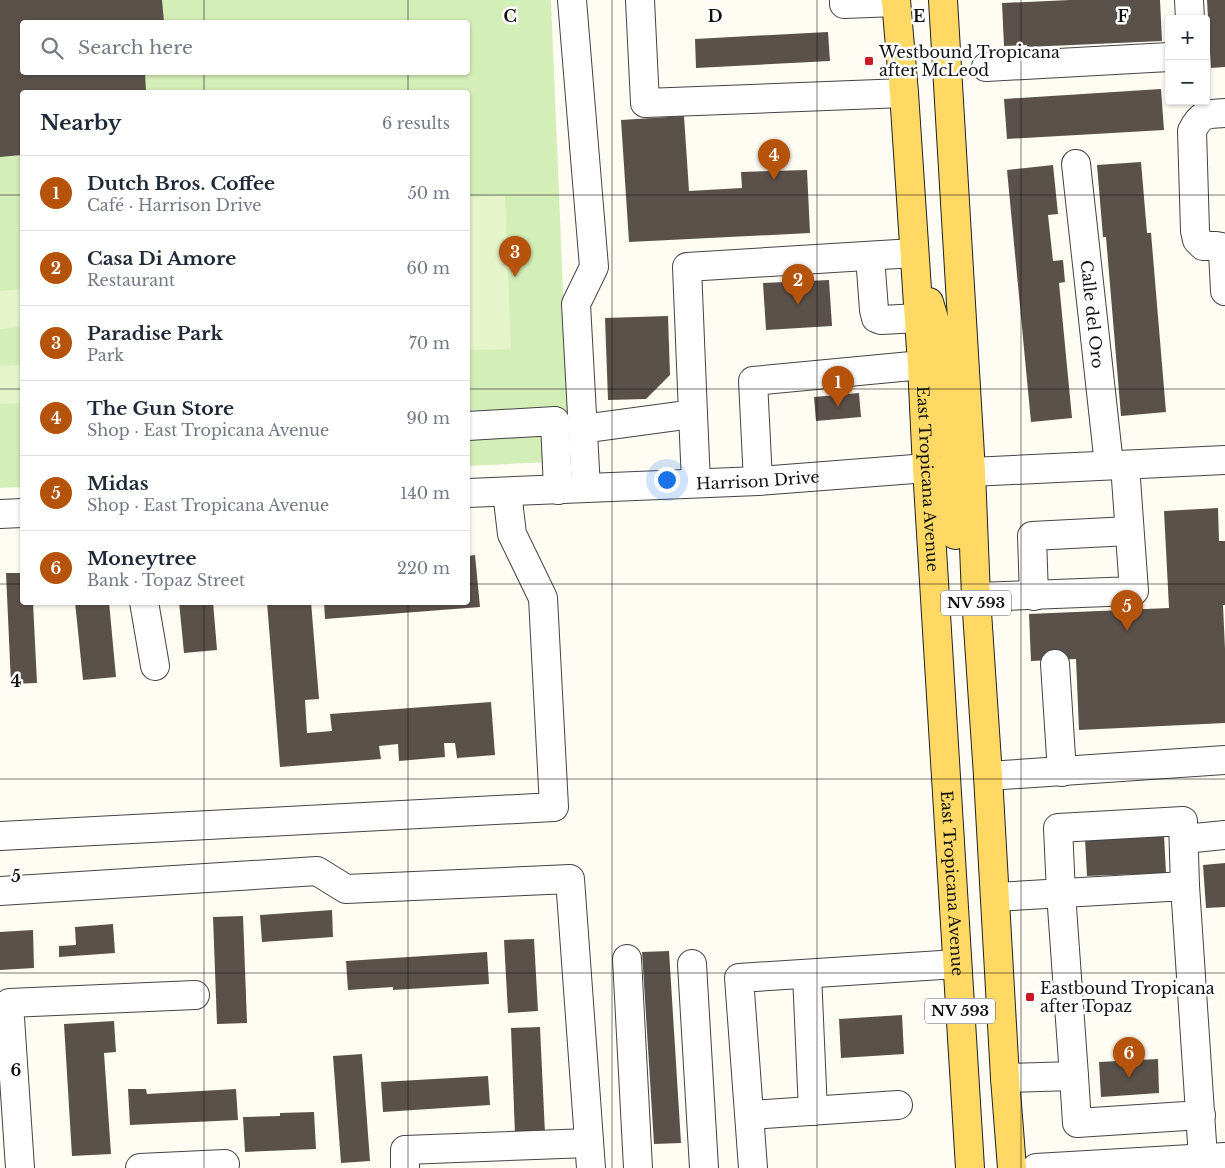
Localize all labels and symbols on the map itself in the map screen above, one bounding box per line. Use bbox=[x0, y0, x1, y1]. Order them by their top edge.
text: C bbox=[503, 6, 517, 26]
text: D bbox=[708, 6, 722, 26]
text: E bbox=[913, 6, 925, 26]
text: F bbox=[1117, 6, 1129, 26]
place label: Westbound Tropicana after McLeod bbox=[878, 42, 1060, 80]
marker: Westbound Tropicana after McLeod bbox=[863, 55, 875, 67]
pin: 4 bbox=[758, 139, 790, 180]
pin: 3 bbox=[499, 236, 531, 277]
street label: Calle del Oro bbox=[1077, 259, 1108, 369]
pin: 2 bbox=[782, 264, 814, 305]
pin: 1 bbox=[822, 366, 854, 407]
street label: East Tropicana Avenue bbox=[913, 386, 943, 572]
street label: Harrison Drive bbox=[696, 466, 820, 494]
your location bbox=[654, 467, 680, 493]
road number: NV 593 bbox=[941, 590, 1011, 616]
pin: 5 bbox=[1111, 590, 1143, 631]
text: 4 bbox=[11, 671, 21, 691]
street label: East Tropicana Avenue bbox=[937, 790, 968, 977]
text: 5 bbox=[11, 866, 21, 886]
place label: Eastbound Tropicana after Topaz bbox=[1040, 978, 1215, 1016]
marker: Eastbound Tropicana after Topaz bbox=[1024, 991, 1036, 1003]
road number: NV 593 bbox=[925, 998, 995, 1024]
pin: 6 bbox=[1113, 1037, 1145, 1078]
text: 6 bbox=[11, 1060, 22, 1080]

